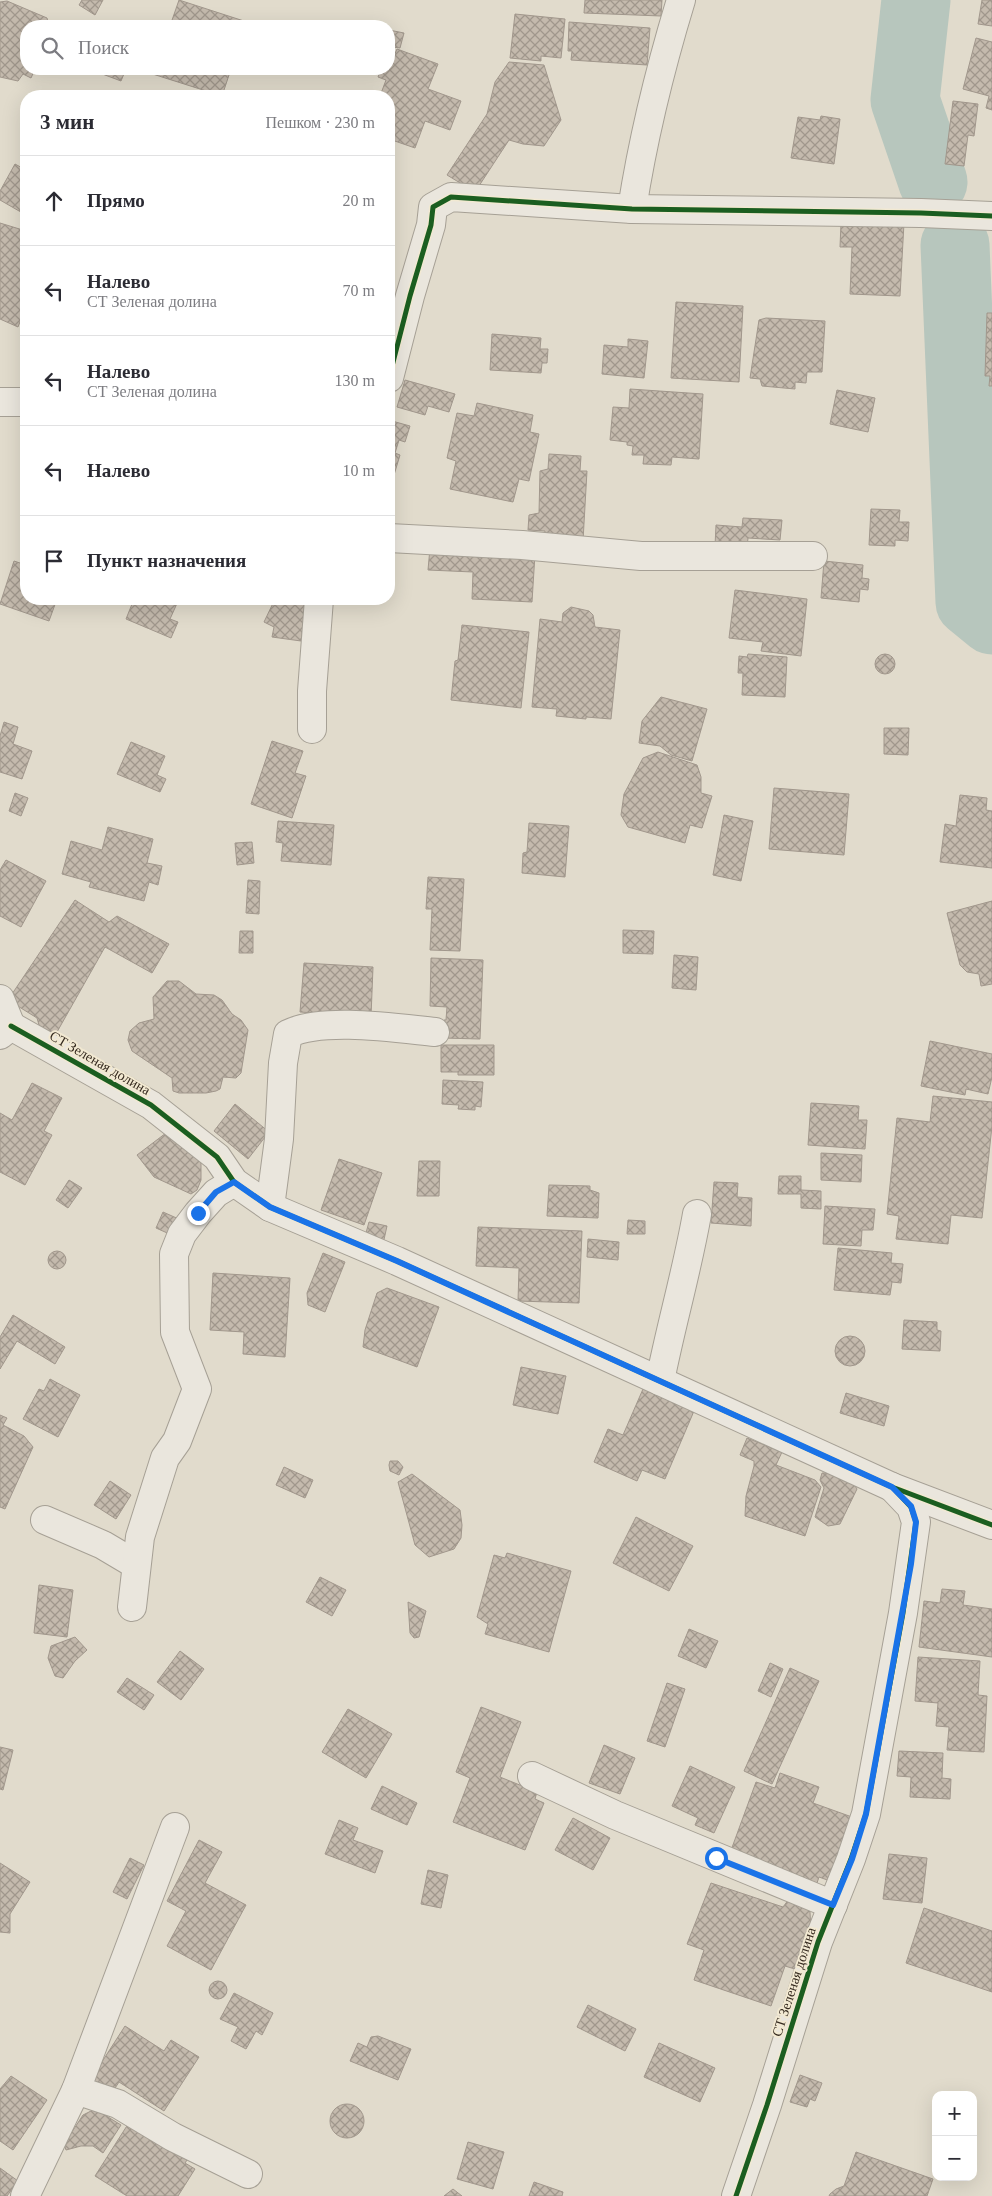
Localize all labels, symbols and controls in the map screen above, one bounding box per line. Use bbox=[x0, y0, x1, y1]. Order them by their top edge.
search box bbox=[20, 20, 395, 75]
icon: search bbox=[38, 34, 66, 62]
text: Поиск bbox=[78, 37, 129, 58]
text: 3 мин bbox=[40, 110, 94, 134]
text: Пешком · 230 m bbox=[265, 114, 375, 131]
icon: ahead bbox=[40, 187, 68, 215]
text: Прямо bbox=[87, 190, 145, 211]
text: 20 m bbox=[343, 192, 375, 209]
text: Налево bbox=[87, 271, 150, 292]
icon: left bbox=[40, 277, 68, 305]
text: 70 m bbox=[343, 282, 375, 299]
text: СТ Зеленая долина bbox=[87, 293, 217, 310]
text: Налево bbox=[87, 361, 150, 382]
icon: left bbox=[40, 367, 68, 395]
text: 130 m bbox=[335, 372, 375, 389]
text: СТ Зеленая долина bbox=[87, 383, 217, 400]
icon: left bbox=[40, 457, 68, 485]
text: Налево bbox=[87, 460, 150, 481]
text: 10 m bbox=[343, 462, 375, 479]
icon: arrive bbox=[40, 547, 68, 575]
text: Пункт назначения bbox=[87, 550, 246, 571]
street label: СТ Зеленая долина bbox=[47, 1028, 154, 1098]
route end bbox=[187, 1202, 210, 1225]
route start bbox=[705, 1847, 728, 1870]
street label: СТ Зеленая долина bbox=[769, 1925, 819, 2038]
map controls bbox=[932, 2091, 977, 2181]
button: + bbox=[932, 2091, 977, 2136]
button: − bbox=[932, 2136, 977, 2181]

